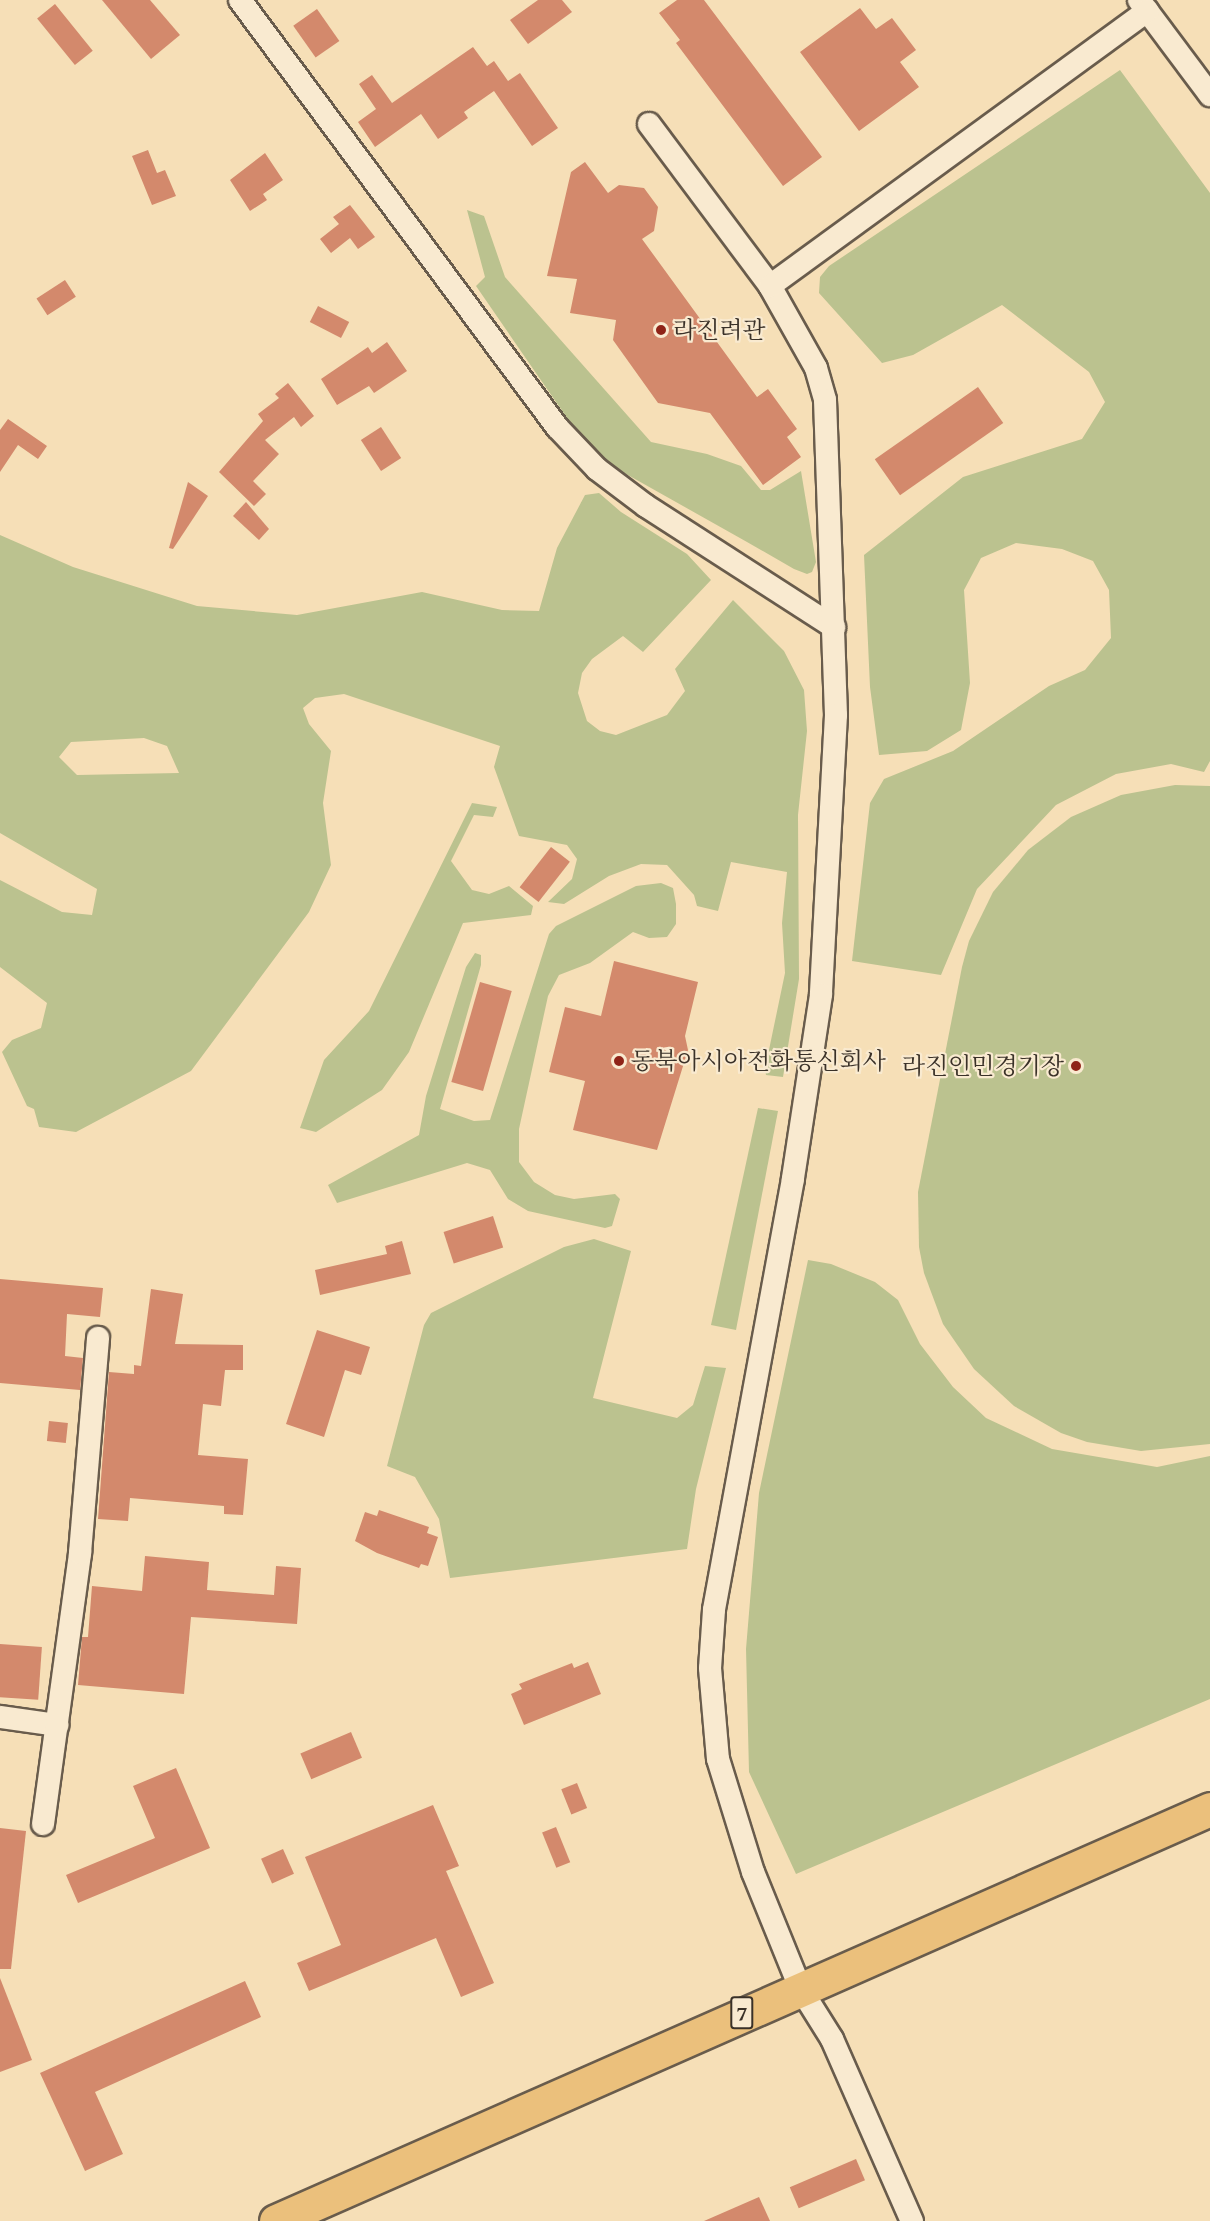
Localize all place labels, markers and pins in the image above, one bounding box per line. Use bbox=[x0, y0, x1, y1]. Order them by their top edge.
place label: 라진려관 bbox=[673, 316, 766, 344]
marker: 라진려관 bbox=[654, 323, 668, 337]
place label: 동북아시아전화통신회사 bbox=[631, 1047, 886, 1075]
place label: 라진인민경기장 bbox=[902, 1052, 1064, 1080]
marker: 동북아시아전화통신회사 bbox=[612, 1054, 626, 1068]
marker: 라진인민경기장 bbox=[1069, 1059, 1083, 1073]

